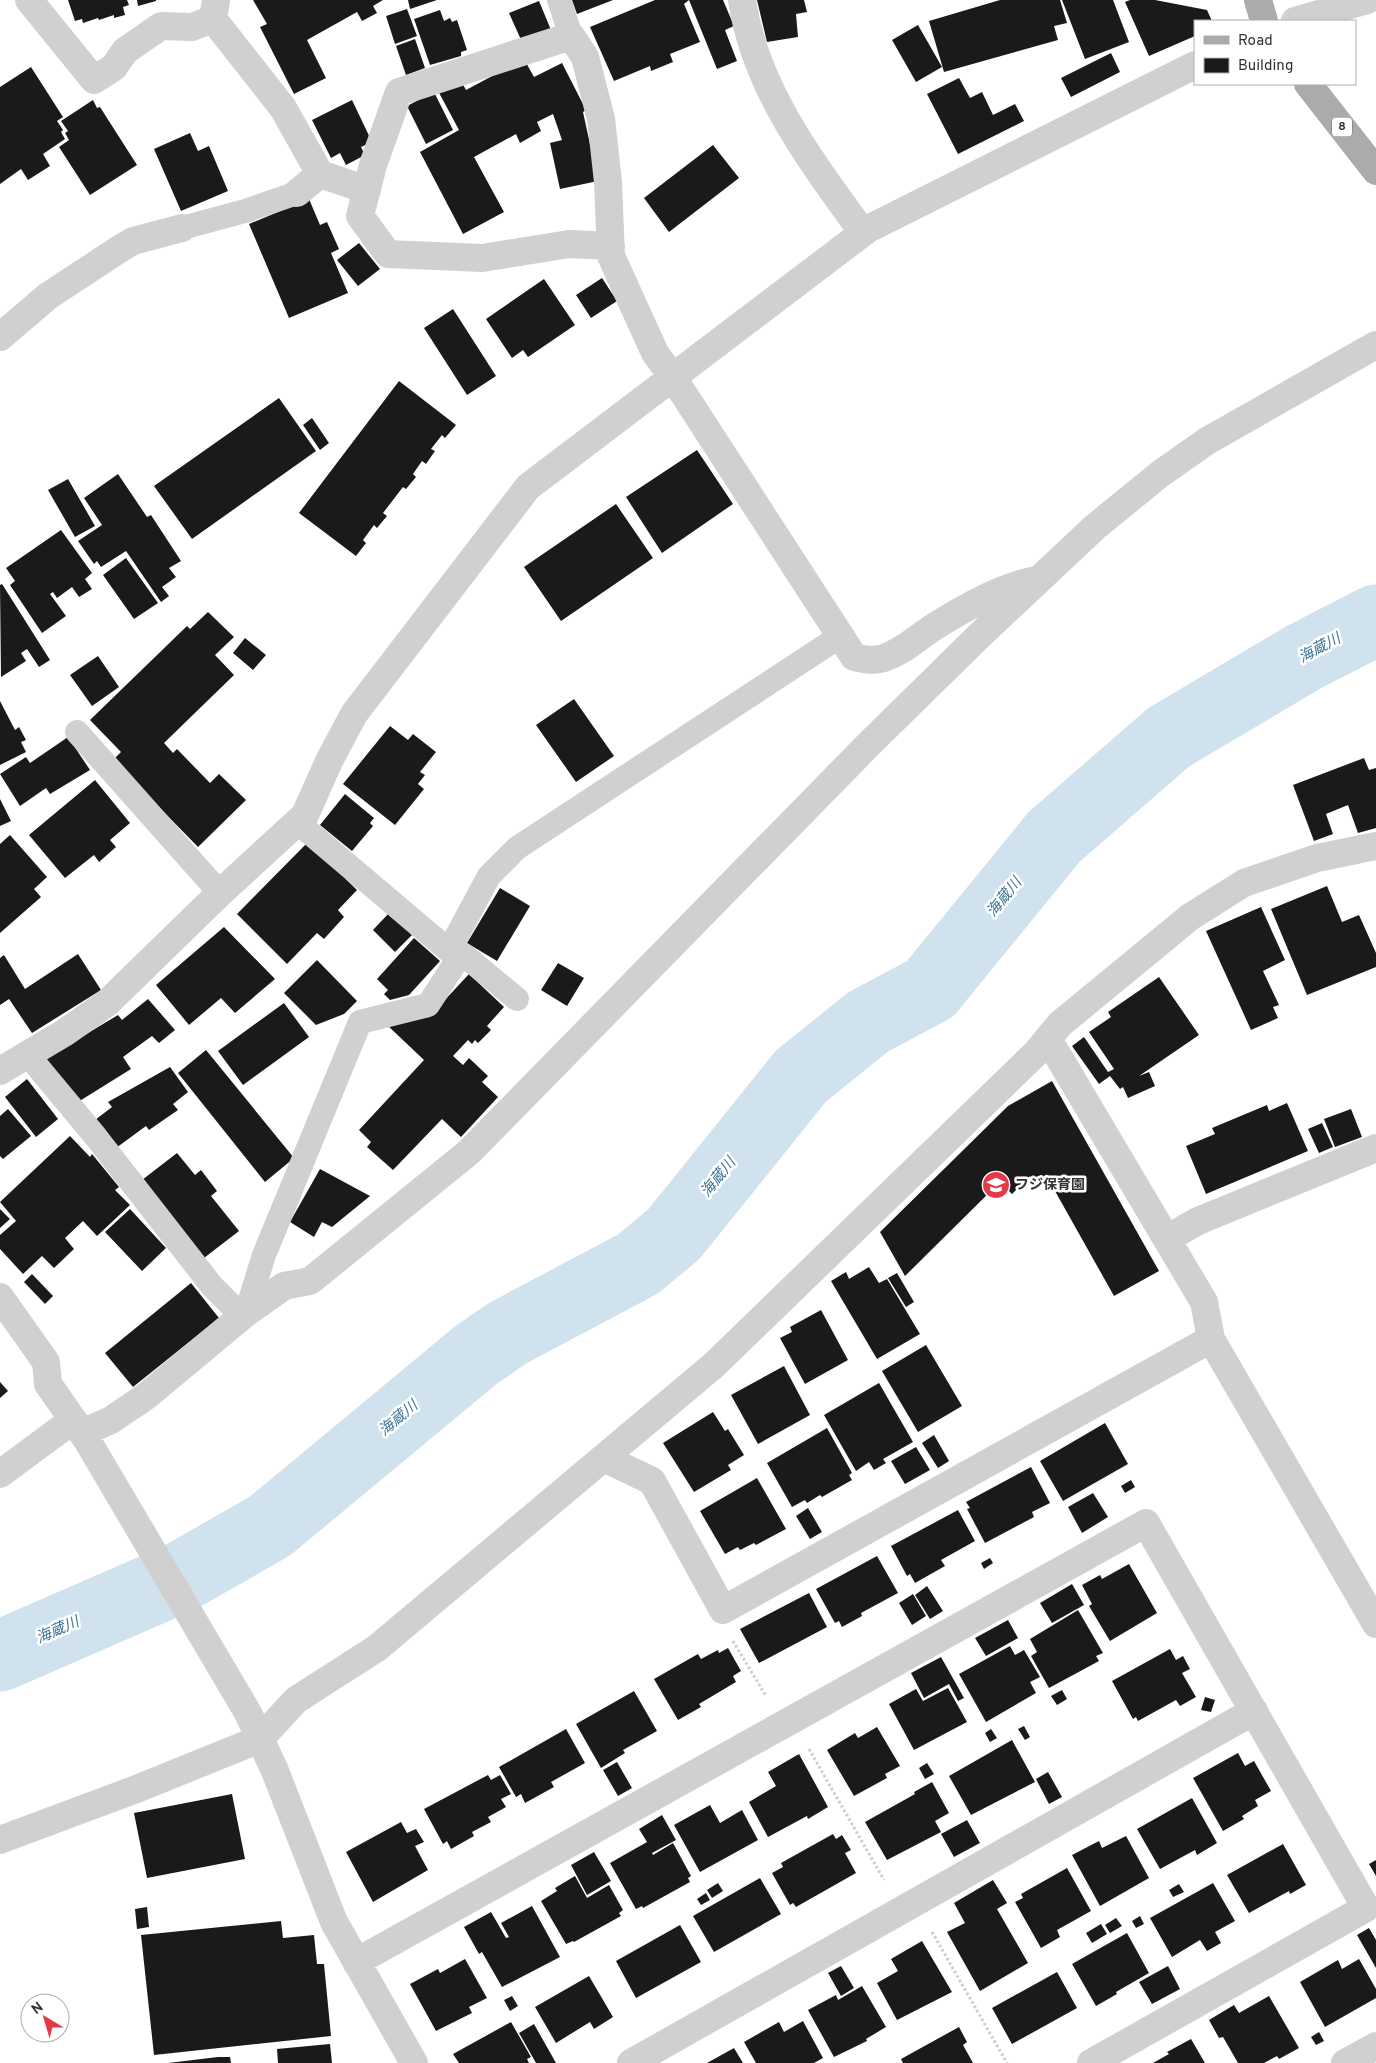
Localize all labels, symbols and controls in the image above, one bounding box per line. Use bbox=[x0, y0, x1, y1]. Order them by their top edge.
legend bbox=[1194, 20, 1356, 85]
text: Road bbox=[1238, 32, 1273, 51]
text: Building bbox=[1238, 57, 1293, 76]
road number: 8 bbox=[1332, 118, 1352, 136]
water label: 海蔵川 bbox=[1296, 629, 1346, 668]
water label: 海蔵川 bbox=[983, 873, 1028, 921]
water label: 海蔵川 bbox=[697, 1153, 742, 1201]
school or university icon: フジ保育園 bbox=[981, 1170, 1011, 1200]
place label: フジ保育園 bbox=[1015, 1177, 1085, 1194]
water label: 海蔵川 bbox=[376, 1396, 424, 1441]
water label: 海蔵川 bbox=[34, 1612, 84, 1649]
north arrow bbox=[20, 1993, 70, 2043]
text: N bbox=[29, 1999, 47, 2019]

